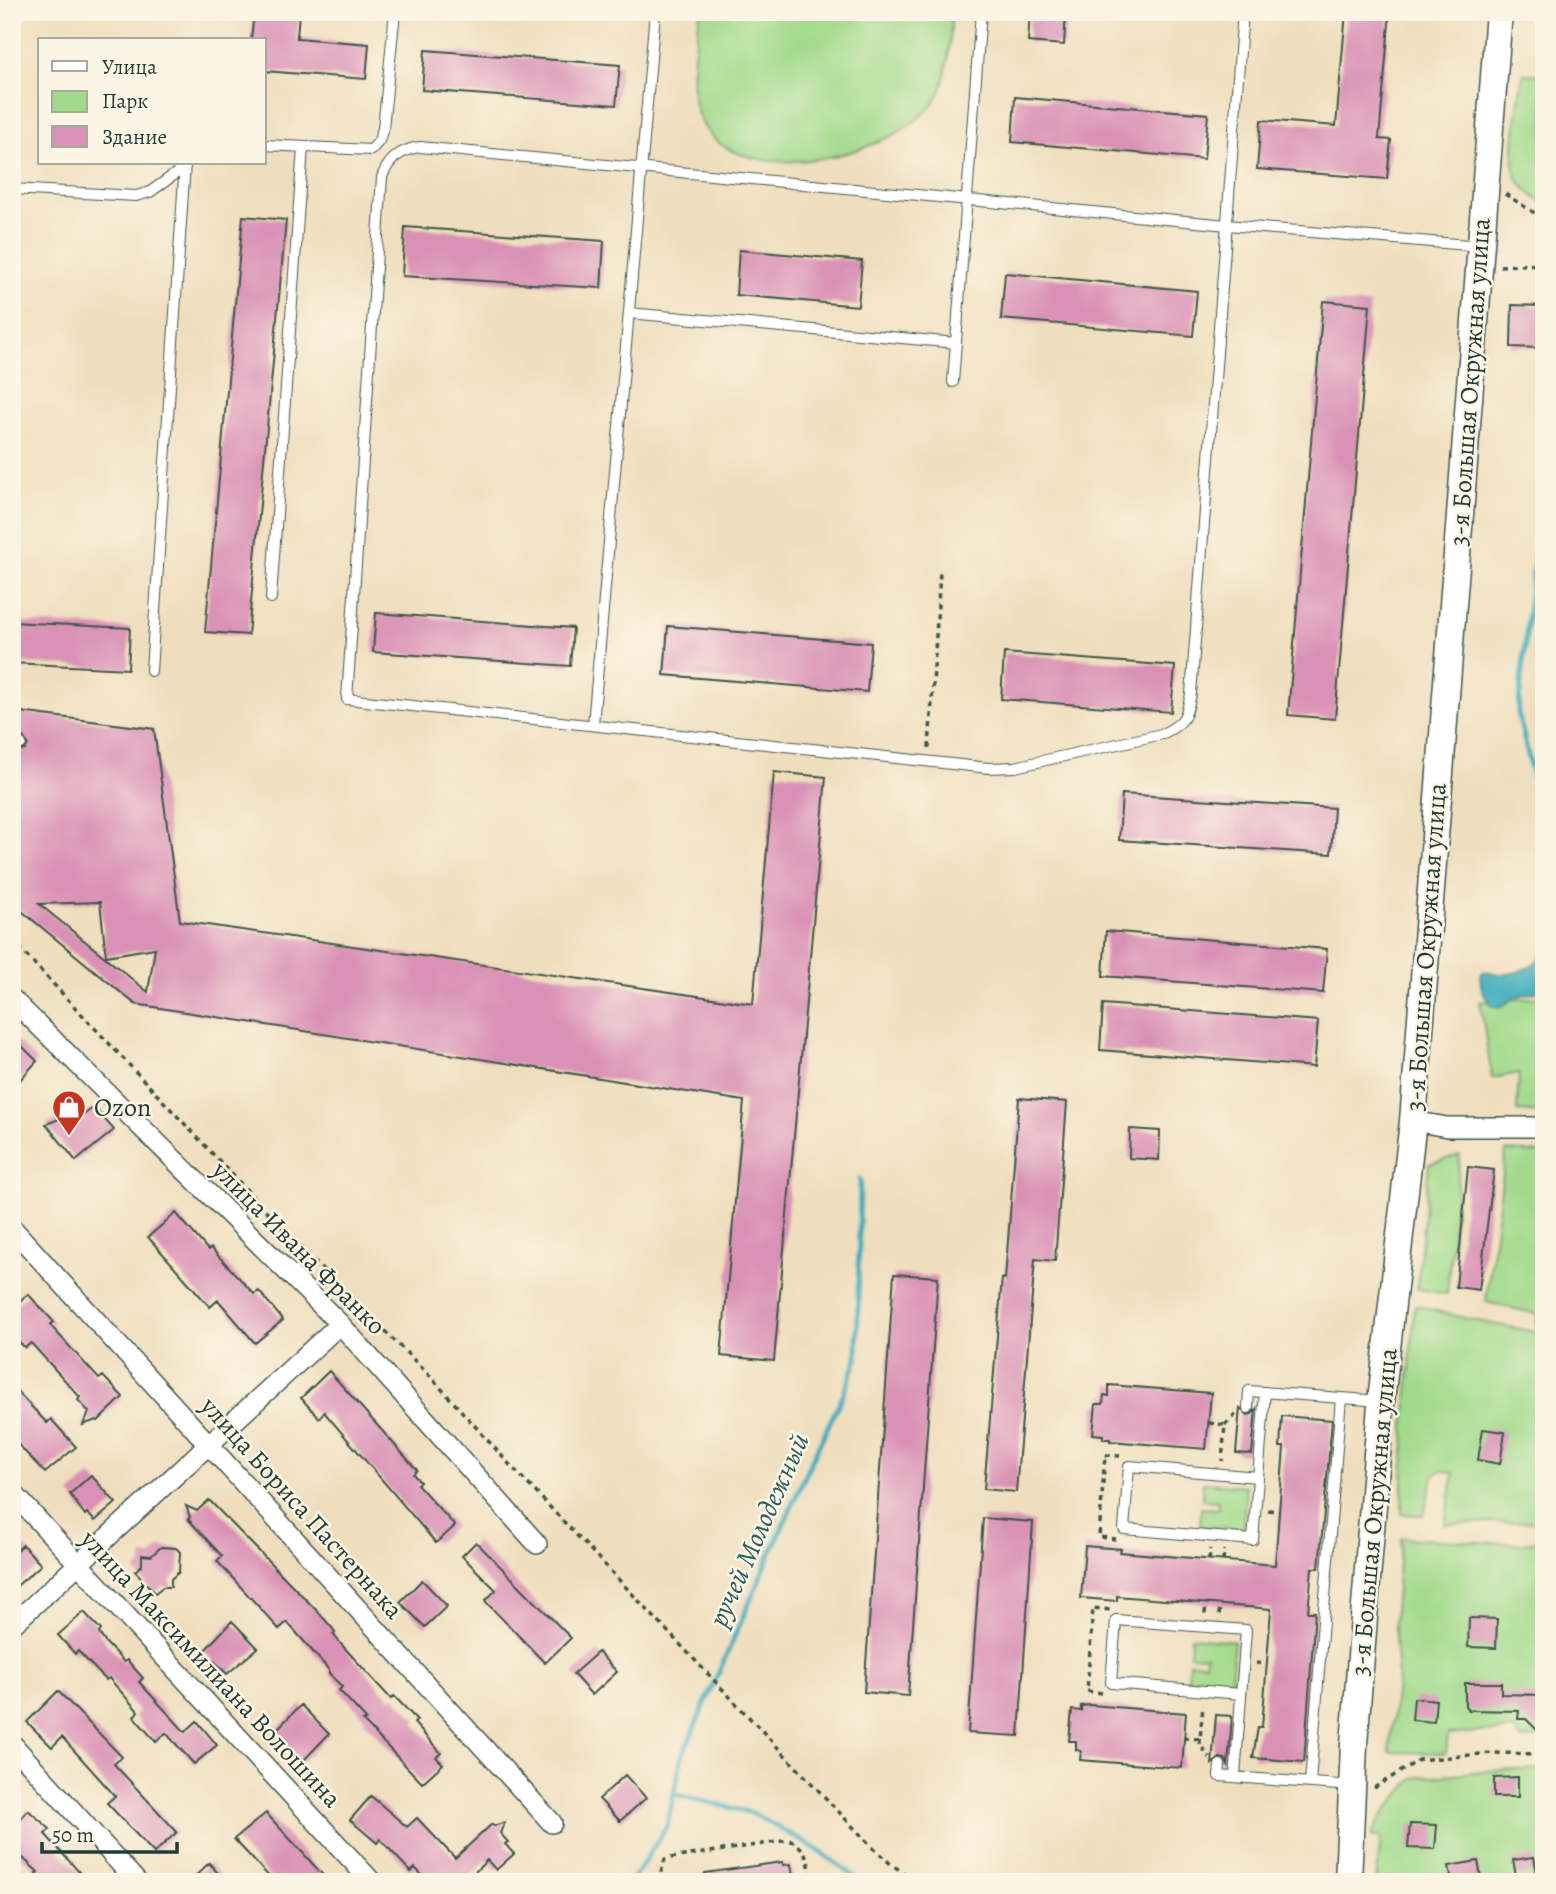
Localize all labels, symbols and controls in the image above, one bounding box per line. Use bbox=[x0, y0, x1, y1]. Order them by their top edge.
legend bbox=[38, 38, 266, 164]
text: Улица bbox=[102, 53, 157, 81]
text: Парк bbox=[102, 87, 148, 115]
text: Здание bbox=[102, 123, 167, 151]
street label: 3-я Большая Окружная улица bbox=[1441, 217, 1499, 547]
street label: 3-я Большая Окружная улица bbox=[1397, 782, 1455, 1112]
shop icon: Ozon bbox=[50, 1088, 88, 1137]
place label: Ozon bbox=[94, 1090, 151, 1125]
street label: улица Ивана Франко bbox=[204, 1153, 394, 1343]
street label: 3-я Большая Окружная улица bbox=[1342, 1347, 1406, 1677]
street label: улица Бориса Пастернака bbox=[192, 1389, 411, 1627]
water label: ручей Молодежный bbox=[699, 1427, 819, 1634]
street label: улица Максимилиана Волошина bbox=[72, 1522, 349, 1815]
scale bar bbox=[42, 1810, 177, 1854]
text: 50 m bbox=[52, 1821, 94, 1849]

